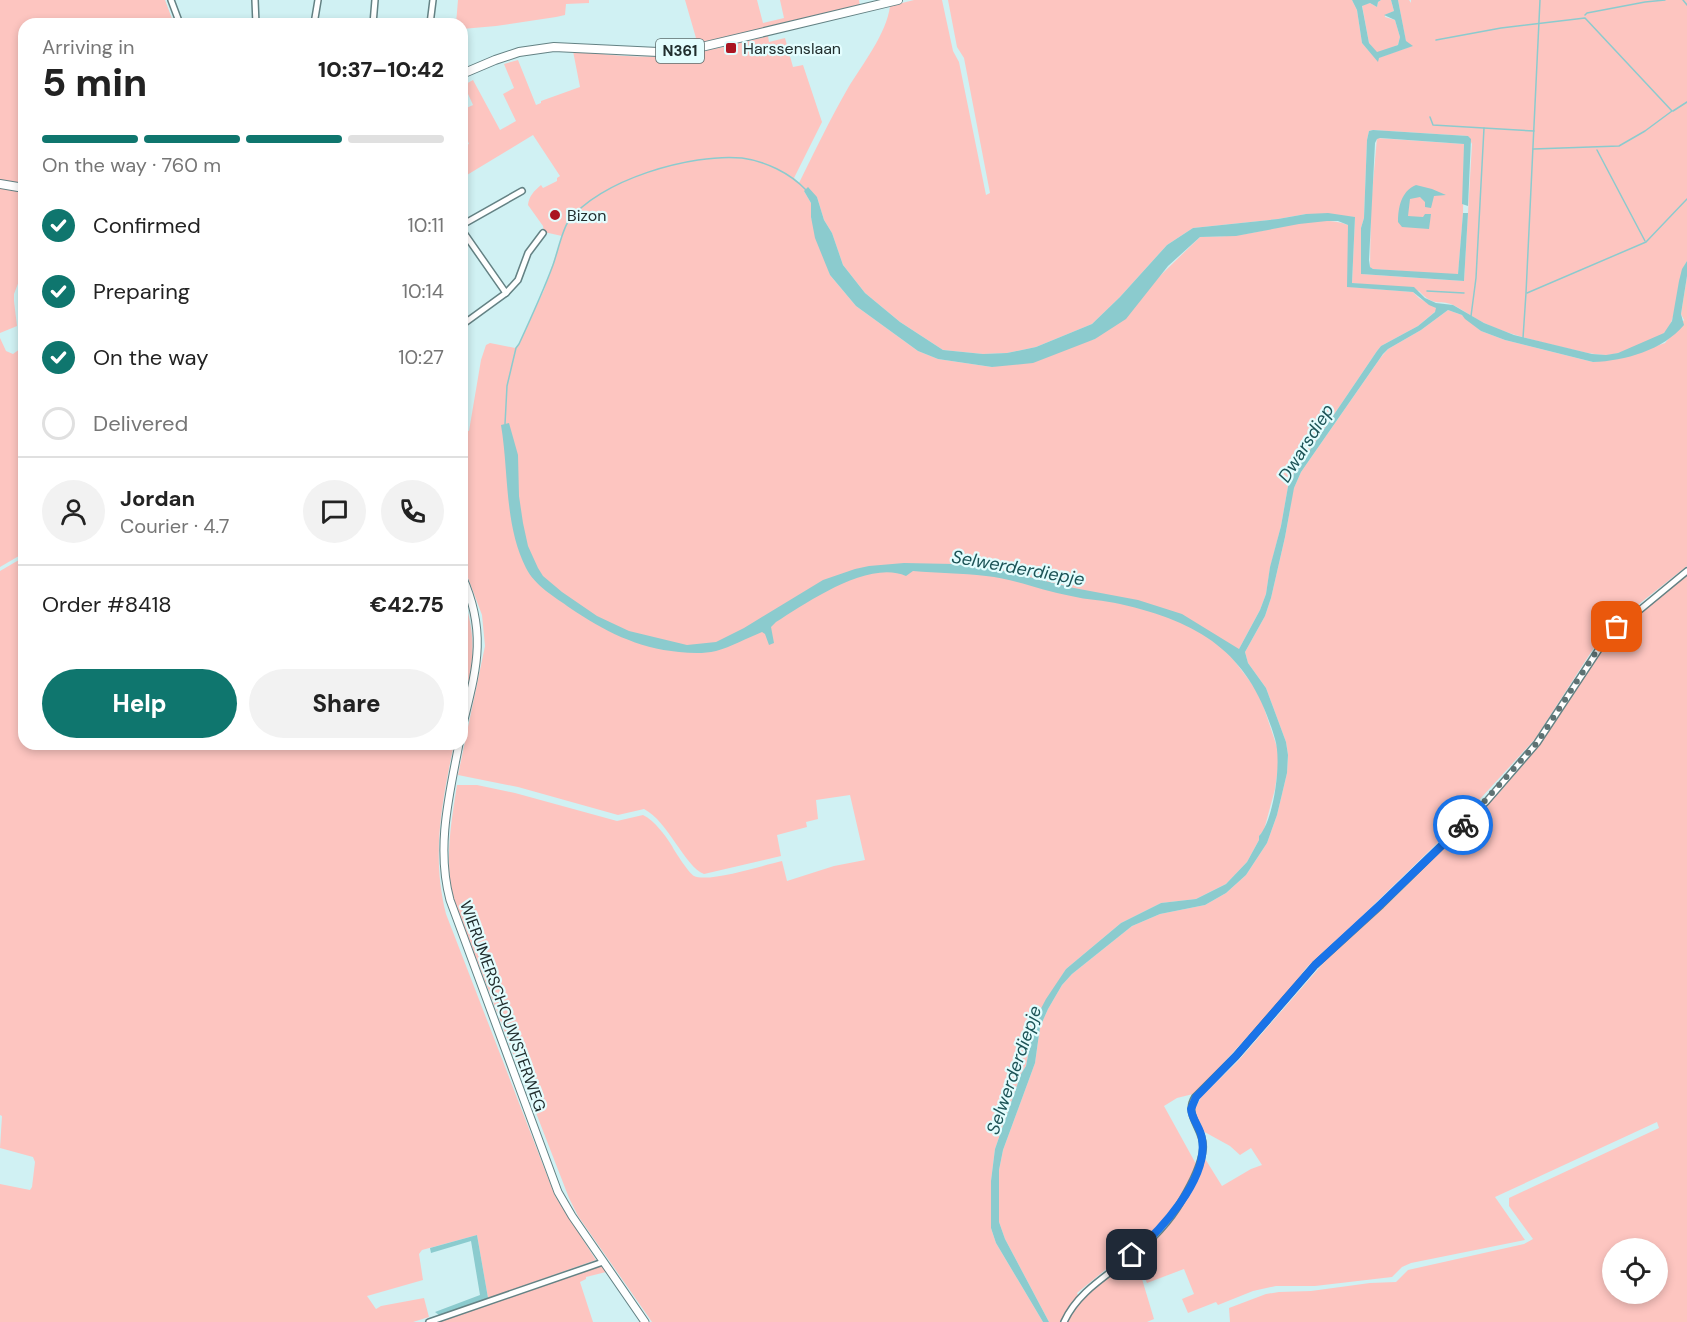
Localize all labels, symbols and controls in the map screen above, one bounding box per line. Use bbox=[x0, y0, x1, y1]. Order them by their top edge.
text: Arriving in bbox=[42, 34, 134, 60]
place label: Harssenslaan bbox=[743, 38, 841, 59]
road number: N361 bbox=[656, 39, 704, 63]
marker: Harssenslaan bbox=[724, 41, 738, 55]
text: 10:37–10:42 bbox=[318, 55, 444, 84]
text: 5 min bbox=[42, 57, 147, 108]
text: On the way · 760 m bbox=[42, 152, 221, 178]
place label: Bizon bbox=[567, 205, 607, 226]
marker: Bizon bbox=[548, 208, 562, 222]
icon: check bbox=[42, 209, 75, 242]
text: Confirmed bbox=[93, 211, 201, 240]
text: 10:11 bbox=[408, 212, 444, 238]
icon: check bbox=[42, 275, 75, 308]
text: Preparing bbox=[93, 277, 190, 306]
text: 10:14 bbox=[402, 278, 444, 304]
icon: check bbox=[42, 341, 75, 374]
text: On the way bbox=[93, 343, 208, 372]
text: 10:27 bbox=[398, 344, 444, 370]
water label: Dwarsdiep bbox=[1272, 399, 1340, 487]
text: Delivered bbox=[93, 409, 188, 438]
button: person bbox=[42, 480, 105, 543]
button: chat bbox=[303, 480, 366, 543]
button: phone bbox=[381, 480, 444, 543]
text: Jordan bbox=[120, 484, 195, 513]
text: Courier · 4.7 bbox=[120, 513, 229, 539]
water label: Selwerderdiepje bbox=[950, 544, 1086, 592]
text: Order #8418 bbox=[42, 590, 172, 619]
text: €42.75 bbox=[370, 590, 444, 619]
pin bbox=[1591, 601, 1642, 652]
icon: bag bbox=[1600, 610, 1633, 643]
button: Help bbox=[42, 669, 237, 738]
button: Share bbox=[249, 669, 444, 738]
courier bbox=[1433, 795, 1493, 855]
icon: bike bbox=[1447, 809, 1480, 842]
street label: WIERUMERSCHOUWSTERWEG bbox=[455, 898, 551, 1114]
water label: Selwerderdiepje bbox=[981, 1002, 1047, 1138]
pin bbox=[1106, 1229, 1157, 1280]
icon: home bbox=[1115, 1238, 1148, 1271]
map controls bbox=[1602, 1238, 1668, 1304]
button: locate bbox=[1602, 1238, 1668, 1304]

